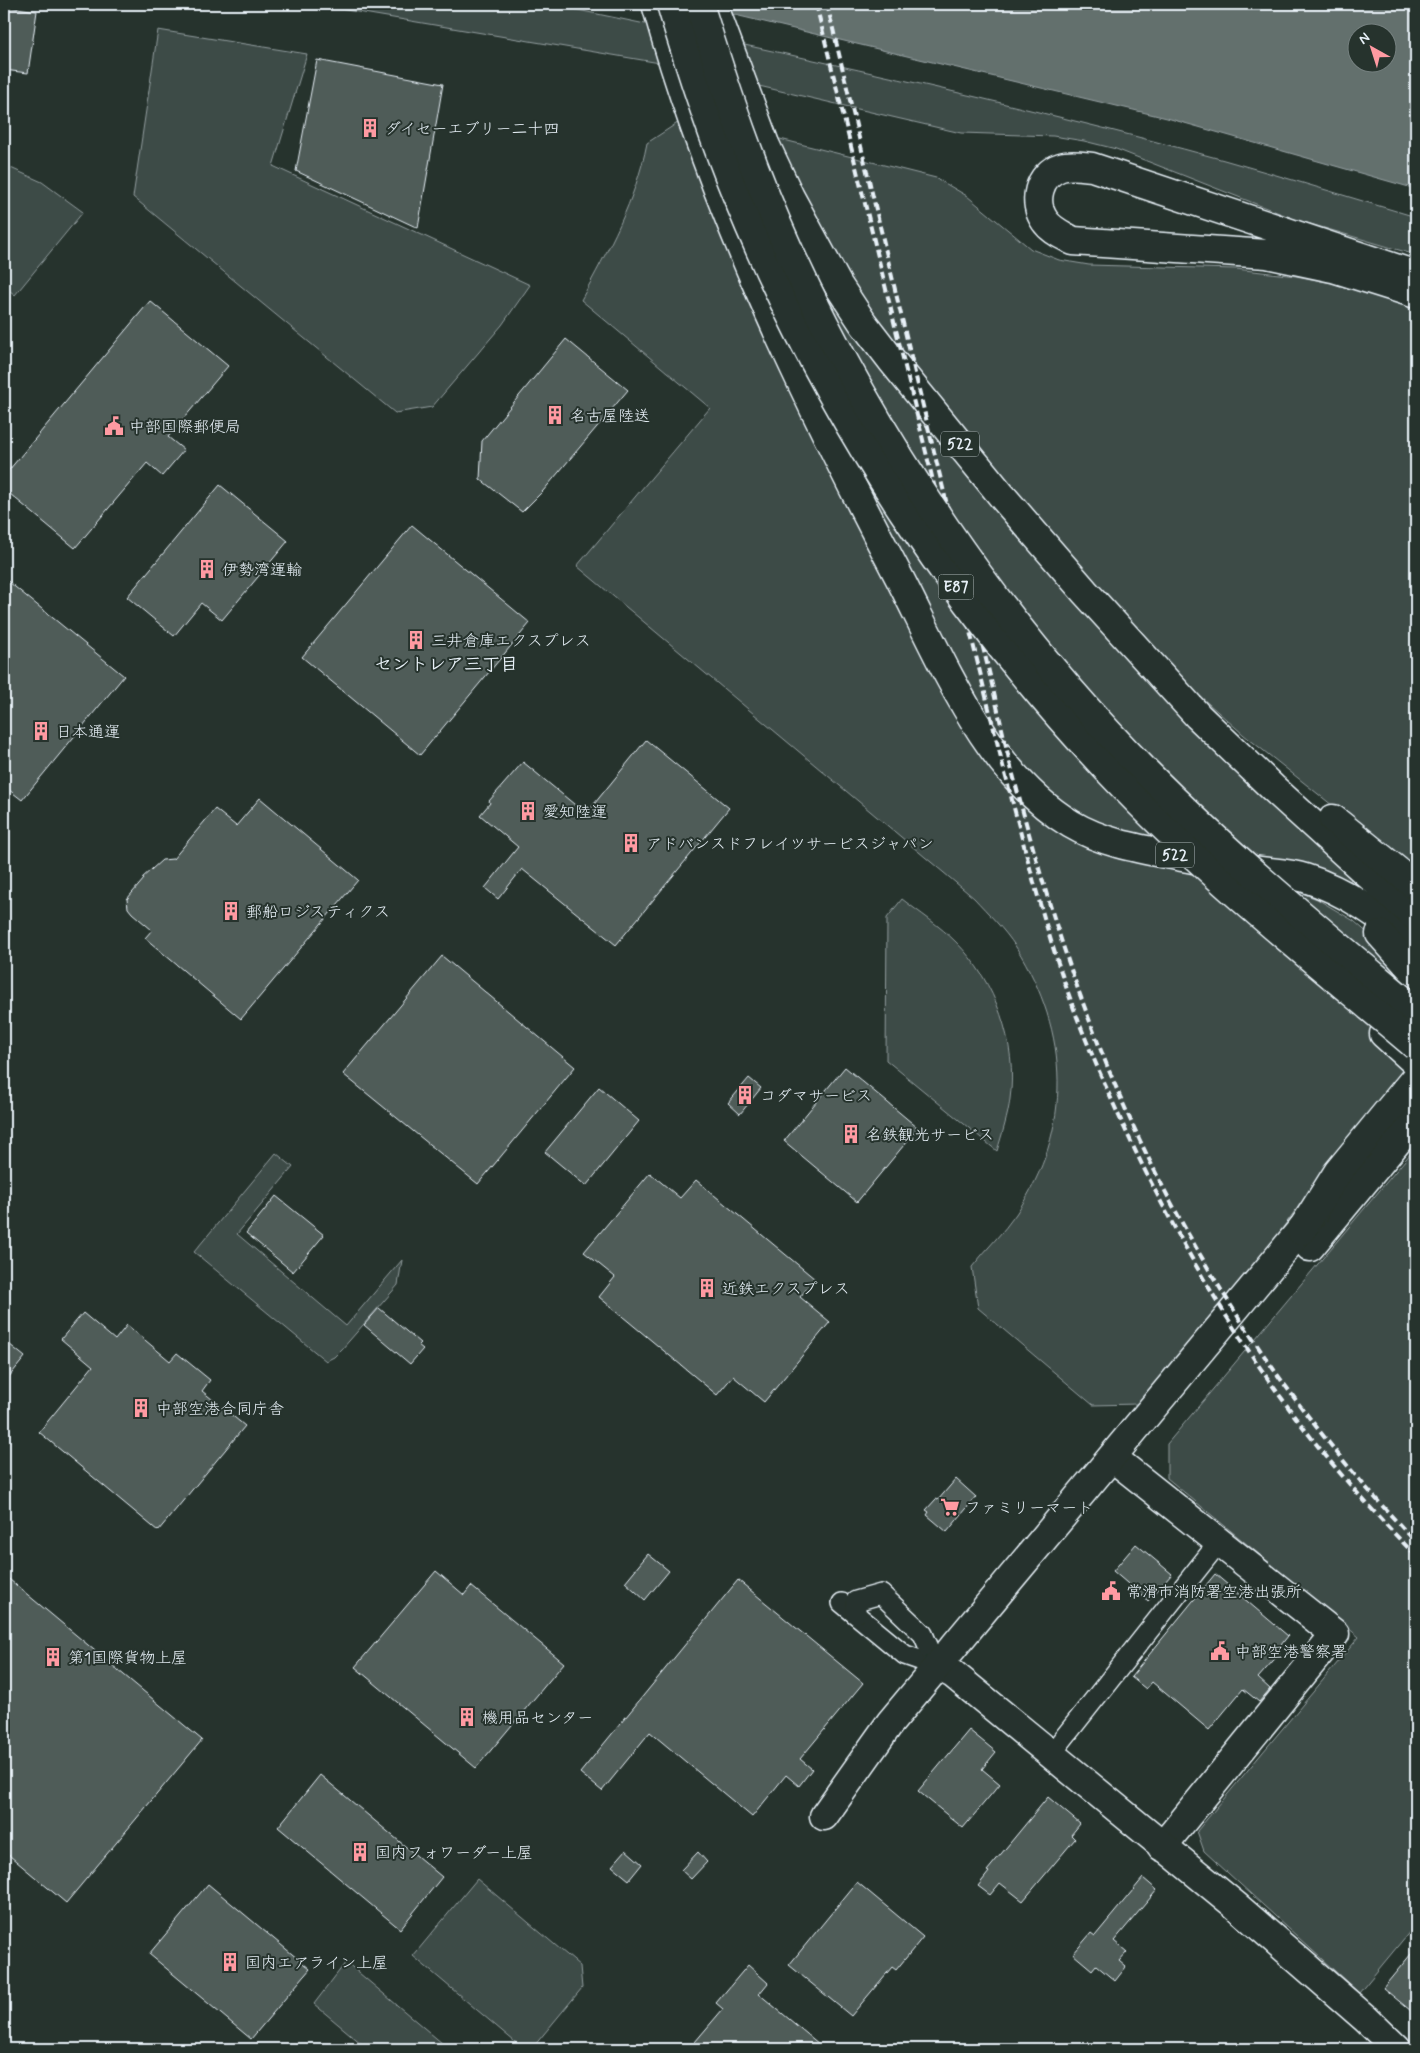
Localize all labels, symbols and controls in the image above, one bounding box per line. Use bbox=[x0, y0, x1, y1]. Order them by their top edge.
north arrow bbox=[1348, 22, 1398, 72]
text: N bbox=[1355, 29, 1374, 49]
building icon: ダイセーエブリー二十四 bbox=[359, 117, 381, 139]
place label: ダイセーエブリー二十四 bbox=[385, 119, 559, 140]
building icon: 名古屋陸送 bbox=[544, 404, 566, 426]
place label: 名古屋陸送 bbox=[570, 406, 650, 427]
public building icon: 中部国際郵便局 bbox=[103, 415, 125, 437]
place label: 中部国際郵便局 bbox=[129, 417, 241, 438]
road number: 522 bbox=[941, 432, 979, 456]
building icon: 伊勢湾運輸 bbox=[196, 558, 218, 580]
place label: 伊勢湾運輸 bbox=[222, 560, 302, 581]
road number: E87 bbox=[938, 574, 974, 600]
building icon: 三井倉庫エクスプレス bbox=[405, 629, 427, 651]
place label: 三井倉庫エクスプレス bbox=[431, 631, 591, 652]
district label: セントレア三丁目 bbox=[374, 653, 518, 677]
building icon: 日本通運 bbox=[30, 720, 52, 742]
place label: 日本通運 bbox=[56, 722, 120, 743]
building icon: 愛知陸運 bbox=[517, 800, 539, 822]
place label: 愛知陸運 bbox=[543, 802, 607, 823]
building icon: アドバンスドフレイツサービスジャパン bbox=[620, 832, 642, 854]
place label: アドバンスドフレイツサービスジャパン bbox=[646, 834, 934, 855]
road number: 522 bbox=[1156, 842, 1194, 868]
building icon: 郵船ロジスティクス bbox=[220, 900, 242, 922]
place label: 郵船ロジスティクス bbox=[246, 902, 390, 923]
building icon: コダマサービス bbox=[734, 1084, 756, 1106]
place label: コダマサービス bbox=[760, 1086, 872, 1107]
building icon: 名鉄観光サービス bbox=[840, 1123, 862, 1145]
place label: 名鉄観光サービス bbox=[866, 1125, 994, 1146]
building icon: 近鉄エクスプレス bbox=[696, 1277, 718, 1299]
place label: 近鉄エクスプレス bbox=[722, 1279, 850, 1300]
building icon: 中部空港合同庁舎 bbox=[130, 1397, 152, 1419]
place label: 中部空港合同庁舎 bbox=[156, 1399, 284, 1420]
supermarket icon: ファミリーマート bbox=[939, 1496, 961, 1518]
place label: ファミリーマート bbox=[965, 1498, 1093, 1519]
public building icon: 常滑市消防署空港出張所 bbox=[1100, 1580, 1122, 1602]
place label: 常滑市消防署空港出張所 bbox=[1126, 1582, 1302, 1603]
public building icon: 中部空港警察署 bbox=[1209, 1640, 1231, 1662]
place label: 中部空港警察署 bbox=[1235, 1642, 1347, 1663]
building icon: 第1国際貨物上屋 bbox=[42, 1646, 64, 1668]
place label: 第1国際貨物上屋 bbox=[68, 1648, 187, 1669]
building icon: 機用品センター bbox=[456, 1706, 478, 1728]
place label: 機用品センター bbox=[482, 1708, 593, 1729]
building icon: 国内フォワーダー上屋 bbox=[349, 1841, 371, 1863]
place label: 国内フォワーダー上屋 bbox=[375, 1843, 533, 1864]
building icon: 国内エアライン上屋 bbox=[219, 1951, 241, 1973]
place label: 国内エアライン上屋 bbox=[245, 1953, 388, 1974]

